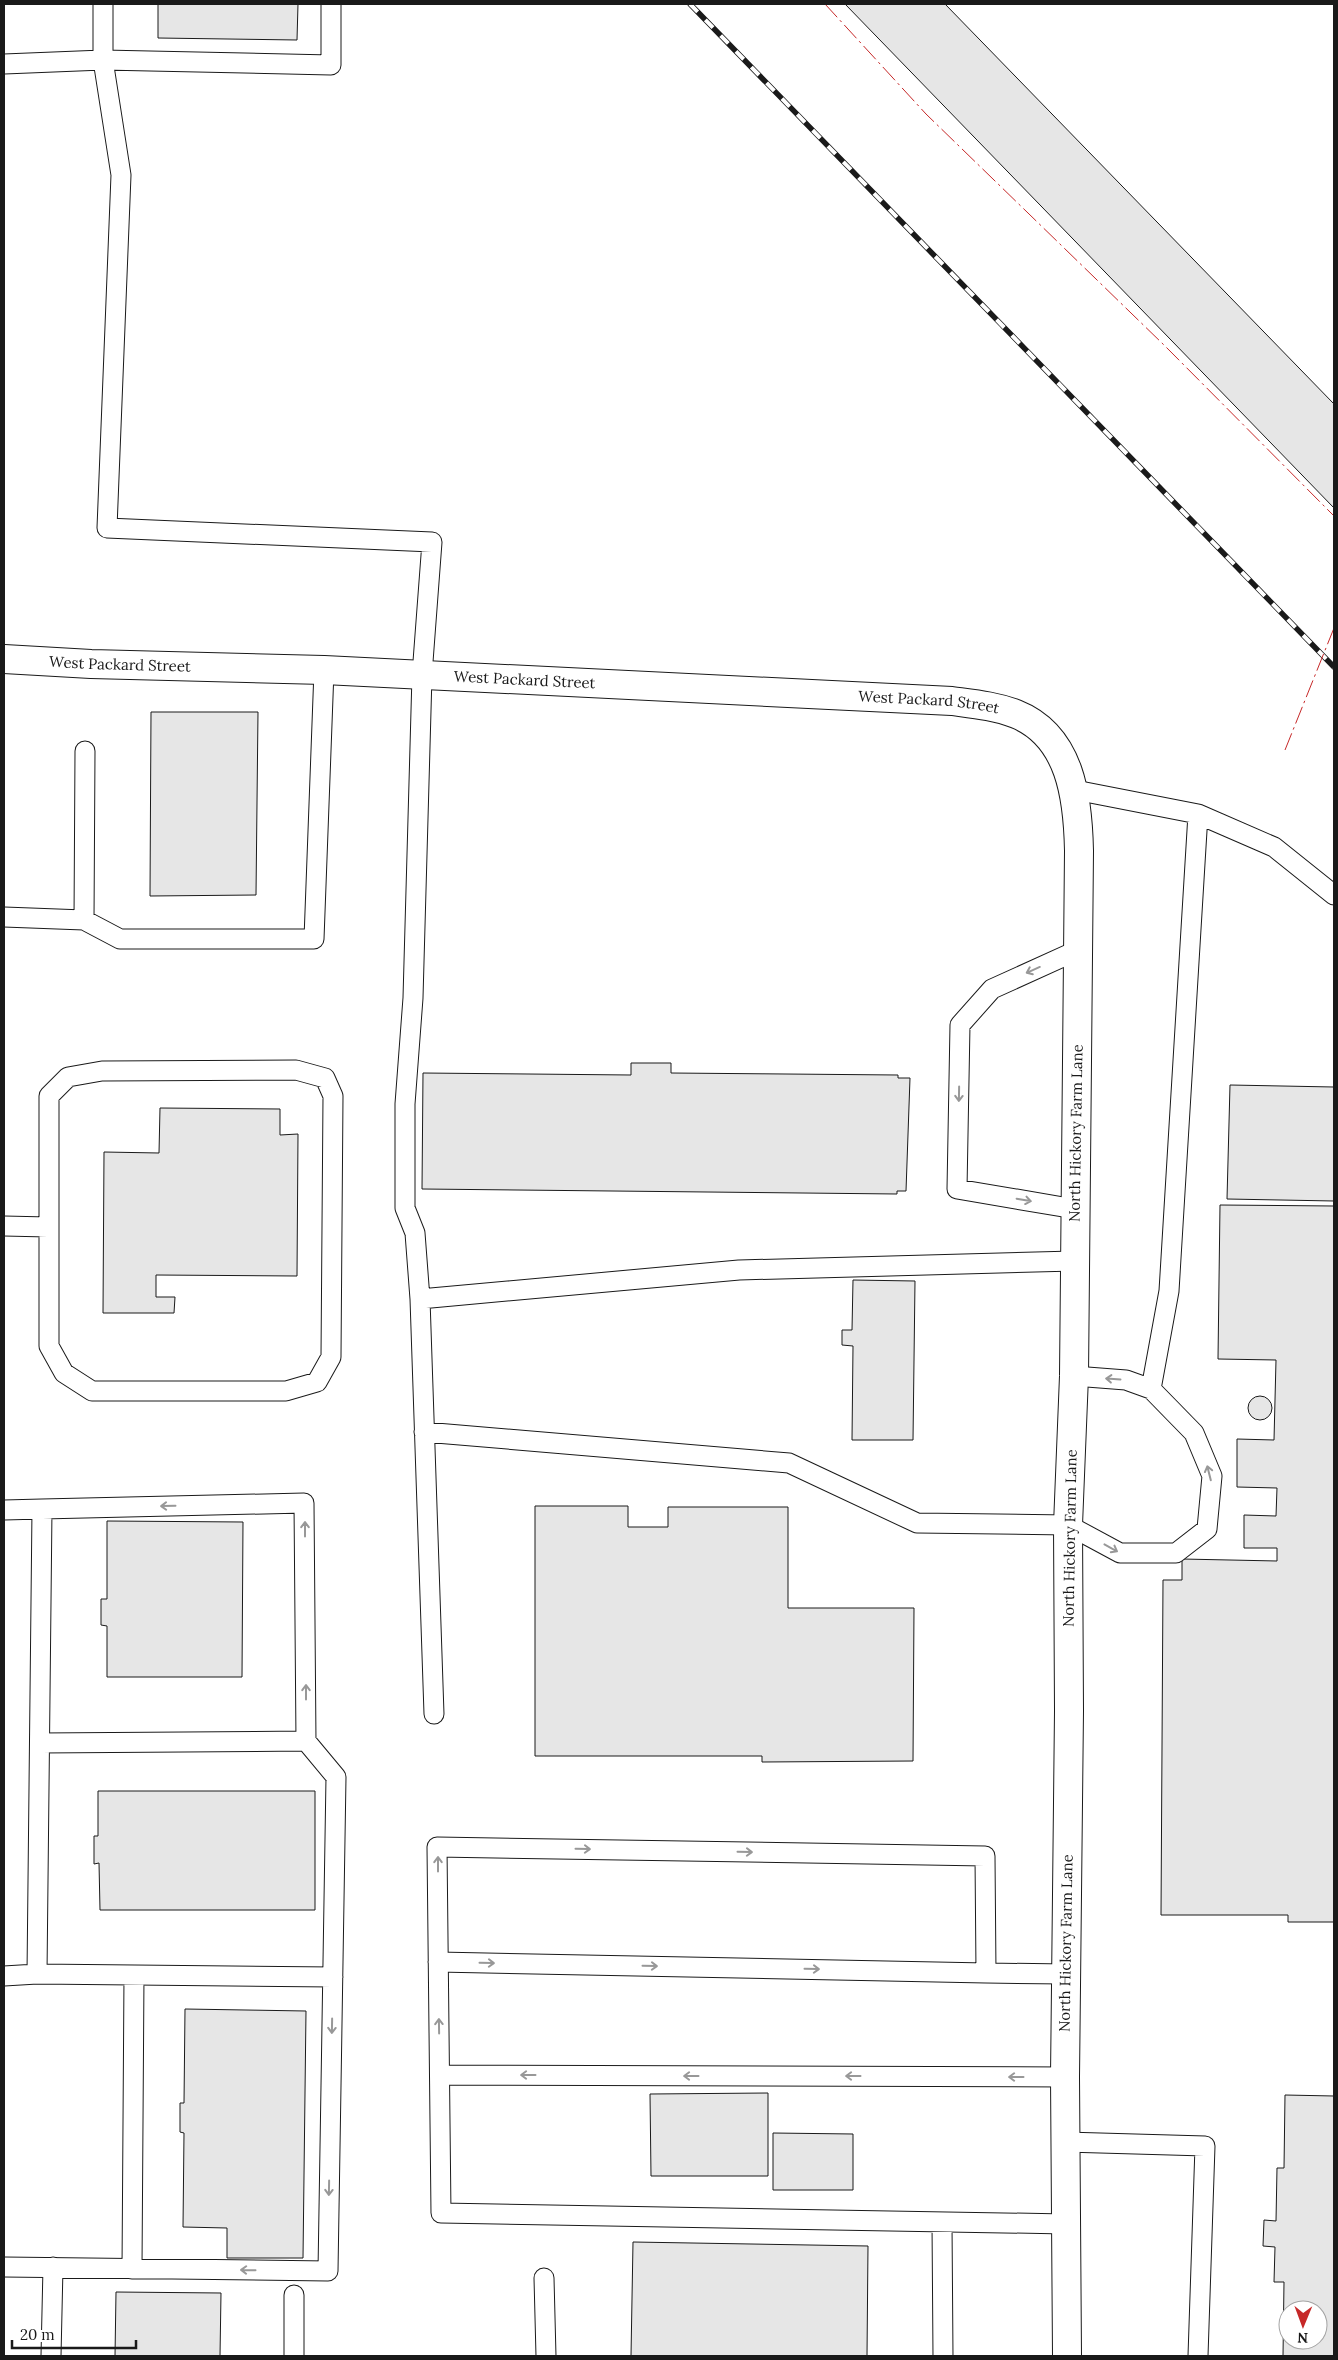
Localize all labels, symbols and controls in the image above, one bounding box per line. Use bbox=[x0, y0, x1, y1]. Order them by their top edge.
street label: West Packard Street bbox=[49, 652, 191, 676]
street label: West Packard Street bbox=[453, 666, 596, 692]
street label: West Packard Street bbox=[858, 686, 1002, 718]
one-way arrow bbox=[1026, 966, 1041, 976]
street label: North Hickory Farm Lane bbox=[1064, 1044, 1087, 1222]
one-way arrow bbox=[955, 1086, 964, 1102]
one-way arrow bbox=[1015, 1196, 1031, 1206]
one-way arrow bbox=[1106, 1374, 1122, 1384]
street label: North Hickory Farm Lane bbox=[1058, 1449, 1081, 1627]
one-way arrow bbox=[1204, 1465, 1213, 1481]
one-way arrow bbox=[160, 1501, 176, 1511]
one-way arrow bbox=[300, 1522, 310, 1538]
one-way arrow bbox=[1103, 1544, 1118, 1553]
one-way arrow bbox=[301, 1684, 311, 1700]
one-way arrow bbox=[574, 1844, 590, 1854]
one-way arrow bbox=[736, 1847, 753, 1857]
street label: North Hickory Farm Lane bbox=[1054, 1854, 1077, 2032]
one-way arrow bbox=[433, 1856, 442, 1872]
one-way arrow bbox=[479, 1958, 495, 1967]
one-way arrow bbox=[641, 1961, 657, 1971]
one-way arrow bbox=[804, 1964, 820, 1974]
one-way arrow bbox=[327, 2017, 337, 2033]
one-way arrow bbox=[434, 2019, 444, 2035]
one-way arrow bbox=[521, 2070, 537, 2080]
one-way arrow bbox=[683, 2071, 700, 2081]
one-way arrow bbox=[846, 2071, 862, 2081]
one-way arrow bbox=[1008, 2072, 1024, 2082]
one-way arrow bbox=[324, 2180, 334, 2196]
one-way arrow bbox=[240, 2265, 256, 2275]
north arrow bbox=[1278, 2300, 1328, 2350]
scale bar bbox=[12, 2318, 136, 2350]
text: 20 m bbox=[20, 2325, 55, 2344]
text: N bbox=[1297, 2329, 1308, 2347]

